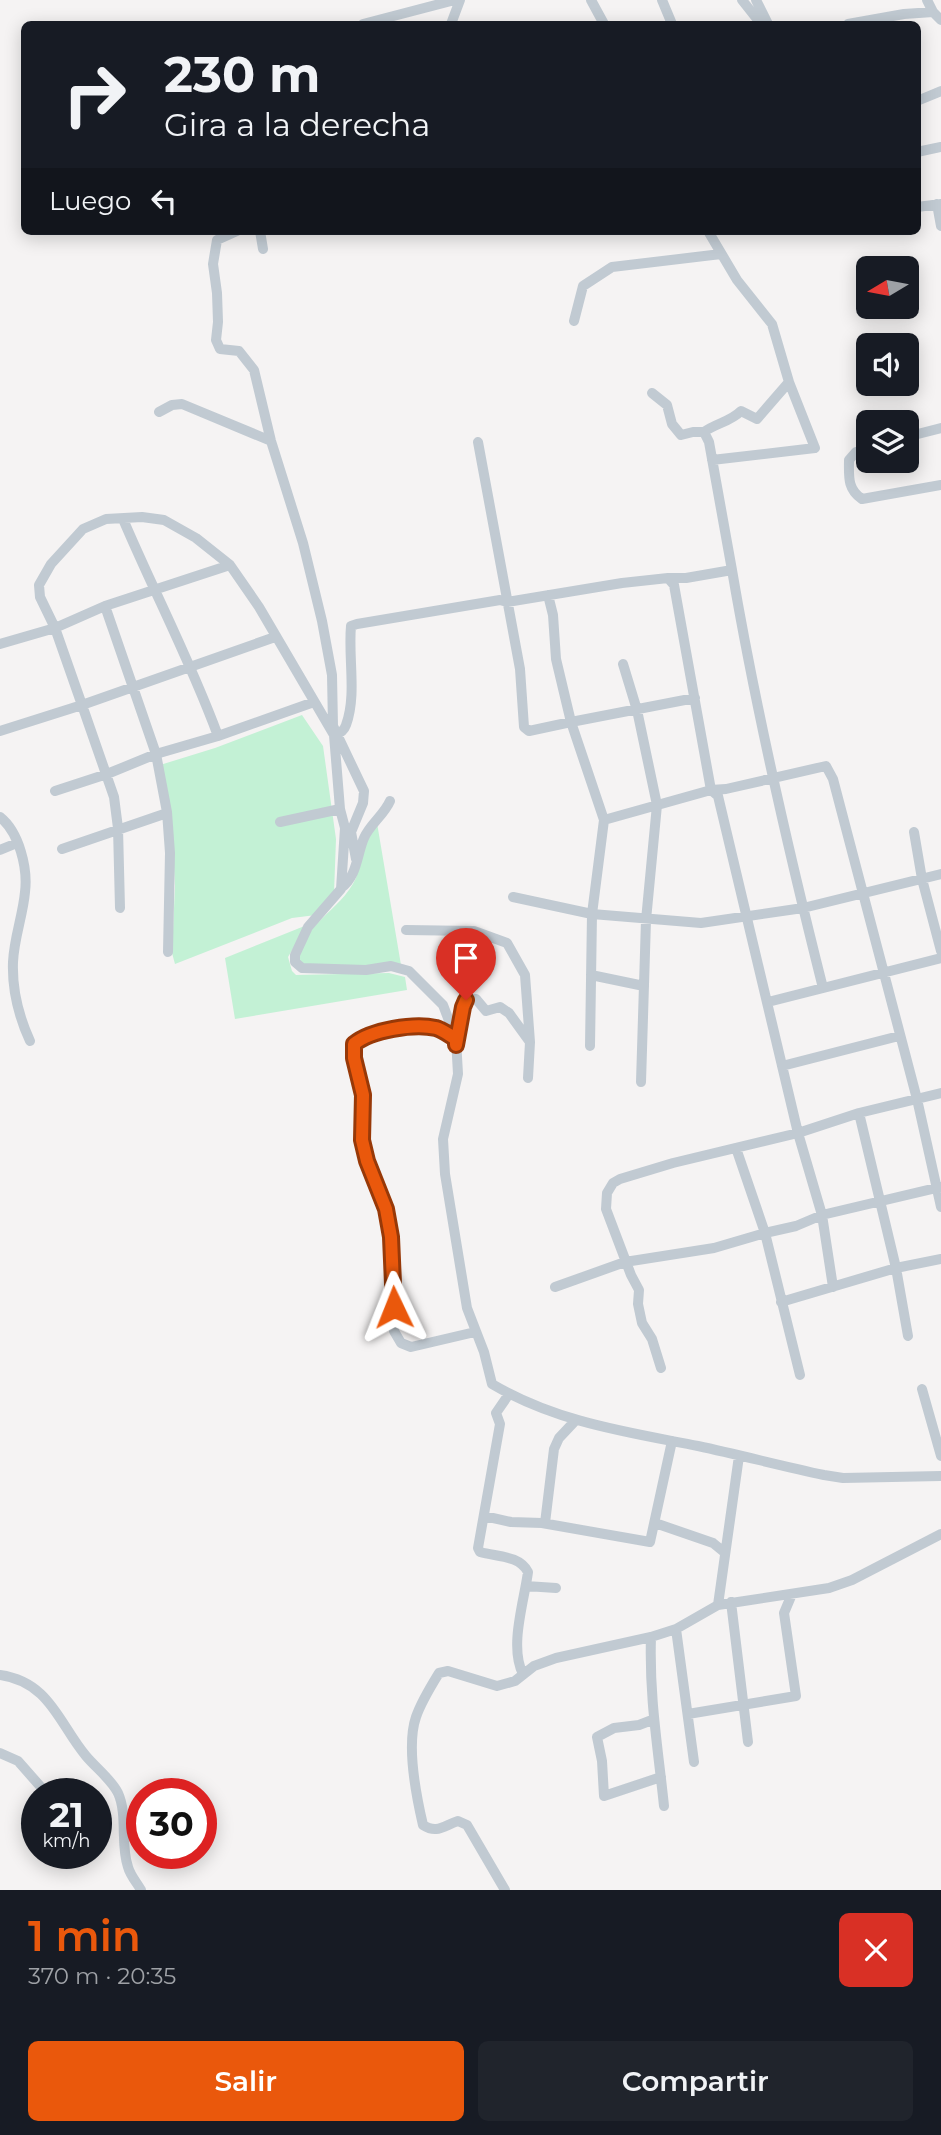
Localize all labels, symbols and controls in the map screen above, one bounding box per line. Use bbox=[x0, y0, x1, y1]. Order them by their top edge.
text: 230 m bbox=[164, 45, 320, 104]
icon: right bbox=[49, 49, 140, 140]
text: Gira a la derecha bbox=[164, 105, 430, 144]
icon: left bbox=[145, 182, 183, 220]
text: Luego bbox=[49, 185, 131, 217]
north arrow bbox=[856, 256, 919, 318]
map controls bbox=[856, 256, 919, 473]
button: sound bbox=[856, 333, 919, 396]
button: layers bbox=[856, 410, 919, 473]
pin bbox=[436, 928, 496, 1000]
icon: arrive bbox=[447, 939, 485, 977]
position arrow bbox=[357, 1270, 431, 1344]
speed limit sign: 30 bbox=[126, 1778, 217, 1869]
text: 21 bbox=[49, 1793, 84, 1836]
text: km/h bbox=[42, 1830, 91, 1852]
text: 1 min bbox=[28, 1910, 141, 1962]
button: close bbox=[839, 1913, 913, 1987]
text: 370 m · 20:35 bbox=[28, 1962, 176, 1990]
button: Salir bbox=[28, 2041, 464, 2121]
button: Compartir bbox=[478, 2041, 913, 2121]

